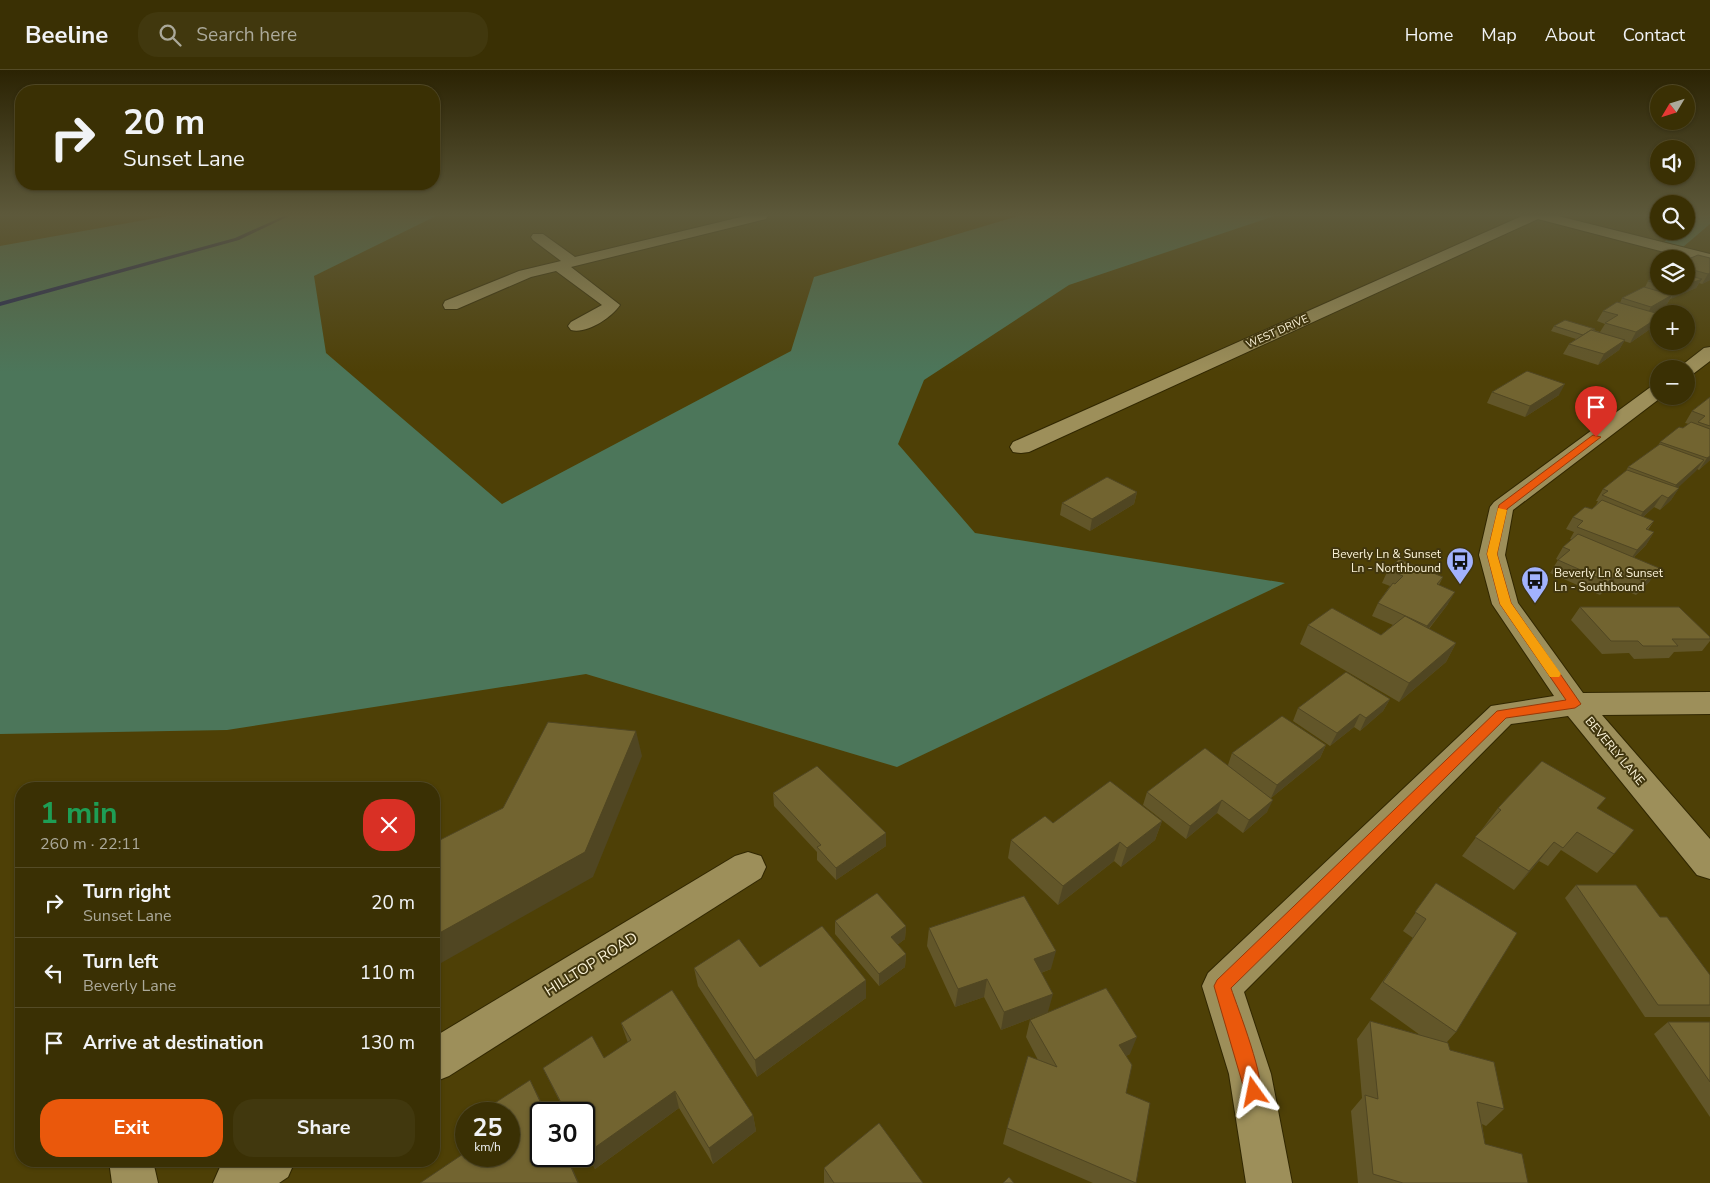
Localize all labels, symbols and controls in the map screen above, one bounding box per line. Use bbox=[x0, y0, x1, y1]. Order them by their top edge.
search box bbox=[138, 12, 488, 57]
text: Beeline bbox=[25, 19, 108, 51]
icon: search bbox=[156, 21, 184, 49]
text: Search here bbox=[196, 22, 297, 48]
text: Home bbox=[1405, 23, 1453, 47]
text: Map bbox=[1481, 23, 1517, 47]
text: About bbox=[1545, 23, 1595, 47]
text: Contact bbox=[1623, 23, 1685, 47]
north arrow bbox=[1650, 85, 1695, 130]
map controls bbox=[1650, 85, 1695, 405]
text: 20 m bbox=[123, 99, 205, 146]
icon: right bbox=[40, 105, 105, 170]
button: sound bbox=[1650, 140, 1695, 185]
text: Sunset Lane bbox=[123, 144, 245, 174]
button: search bbox=[1650, 195, 1695, 240]
button: layers bbox=[1650, 250, 1695, 295]
button: + bbox=[1650, 305, 1695, 350]
street label: WEST DRIVE bbox=[1244, 311, 1311, 352]
button: − bbox=[1650, 360, 1695, 405]
pin bbox=[1575, 386, 1617, 437]
icon: arrive bbox=[1582, 393, 1610, 421]
place label: Beverly Ln & Sunset Ln - Northbound bbox=[1332, 546, 1442, 576]
bus stop icon: Beverly Ln & Sunset Ln - Northbound bbox=[1445, 546, 1475, 585]
bus stop icon: Beverly Ln & Sunset Ln - Southbound bbox=[1520, 565, 1550, 604]
place label: Beverly Ln & Sunset Ln - Southbound bbox=[1554, 565, 1664, 595]
street label: BEVERLY LANE bbox=[1582, 713, 1648, 789]
text: 1 min bbox=[40, 793, 118, 834]
button: close bbox=[363, 799, 415, 851]
text: 260 m · 22:11 bbox=[40, 833, 141, 855]
text: Turn right bbox=[83, 879, 170, 905]
icon: right bbox=[40, 889, 68, 917]
text: 20 m bbox=[371, 890, 415, 916]
text: Sunset Lane bbox=[83, 905, 172, 927]
street label: HILLTOP ROAD bbox=[541, 927, 641, 1001]
text: Turn left bbox=[83, 949, 158, 975]
icon: left bbox=[40, 959, 68, 987]
text: 110 m bbox=[360, 960, 415, 986]
text: Beverly Lane bbox=[83, 975, 176, 997]
icon: arrive bbox=[40, 1029, 68, 1057]
text: Arrive at destination bbox=[83, 1030, 264, 1056]
text: 130 m bbox=[360, 1030, 415, 1056]
position arrow bbox=[1227, 1065, 1279, 1117]
button: Exit bbox=[40, 1099, 223, 1157]
button: Share bbox=[233, 1099, 415, 1157]
speed limit sign: 30 bbox=[530, 1102, 595, 1167]
text: 25 bbox=[472, 1111, 503, 1145]
text: km/h bbox=[474, 1139, 501, 1155]

